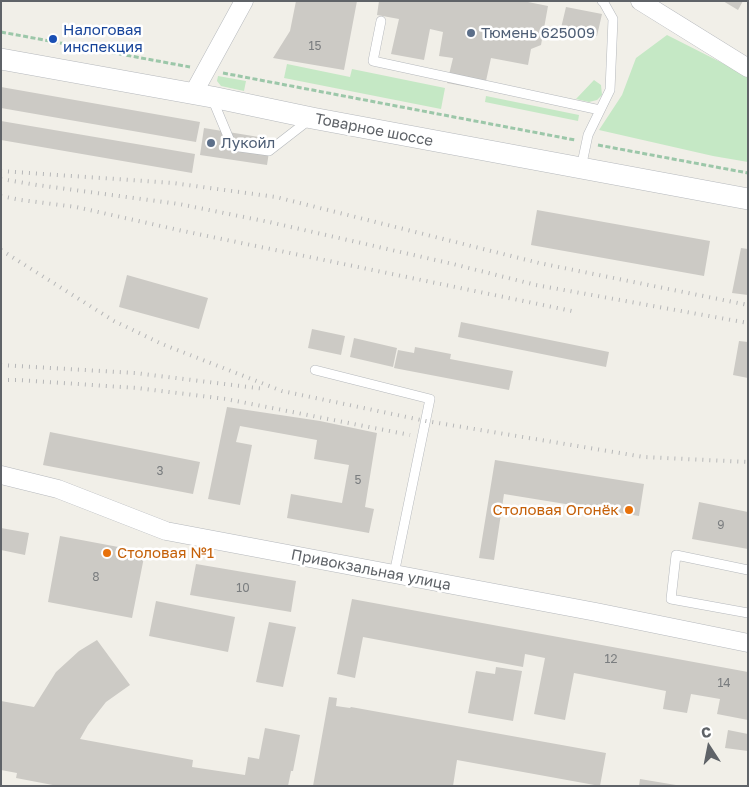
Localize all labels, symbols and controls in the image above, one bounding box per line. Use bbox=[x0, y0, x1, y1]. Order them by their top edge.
place label: Налоговая инспекция bbox=[63, 21, 143, 56]
place label: Тюмень 625009 bbox=[481, 24, 595, 42]
marker: Тюмень 625009 bbox=[465, 27, 477, 39]
marker: Налоговая инспекция bbox=[47, 33, 59, 45]
house number: 15 bbox=[309, 39, 321, 53]
street label: Товарное шоссе bbox=[313, 110, 435, 150]
place label: Лукойл bbox=[221, 134, 275, 152]
marker: Лукойл bbox=[205, 137, 217, 149]
house number: 3 bbox=[156, 464, 164, 478]
house number: 5 bbox=[355, 473, 361, 487]
place label: Столовая Огонёк bbox=[492, 501, 619, 519]
marker: Столовая Огонёк bbox=[623, 504, 635, 516]
house number: 9 bbox=[717, 518, 725, 532]
place label: Столовая №1 bbox=[117, 544, 214, 562]
street label: Привокзальная улица bbox=[290, 546, 452, 594]
marker: Столовая №1 bbox=[101, 547, 113, 559]
house number: 8 bbox=[92, 570, 100, 584]
house number: 10 bbox=[236, 581, 250, 595]
house number: 12 bbox=[605, 652, 617, 666]
house number: 14 bbox=[717, 676, 731, 690]
north arrow bbox=[684, 722, 734, 772]
text: С bbox=[700, 722, 713, 741]

